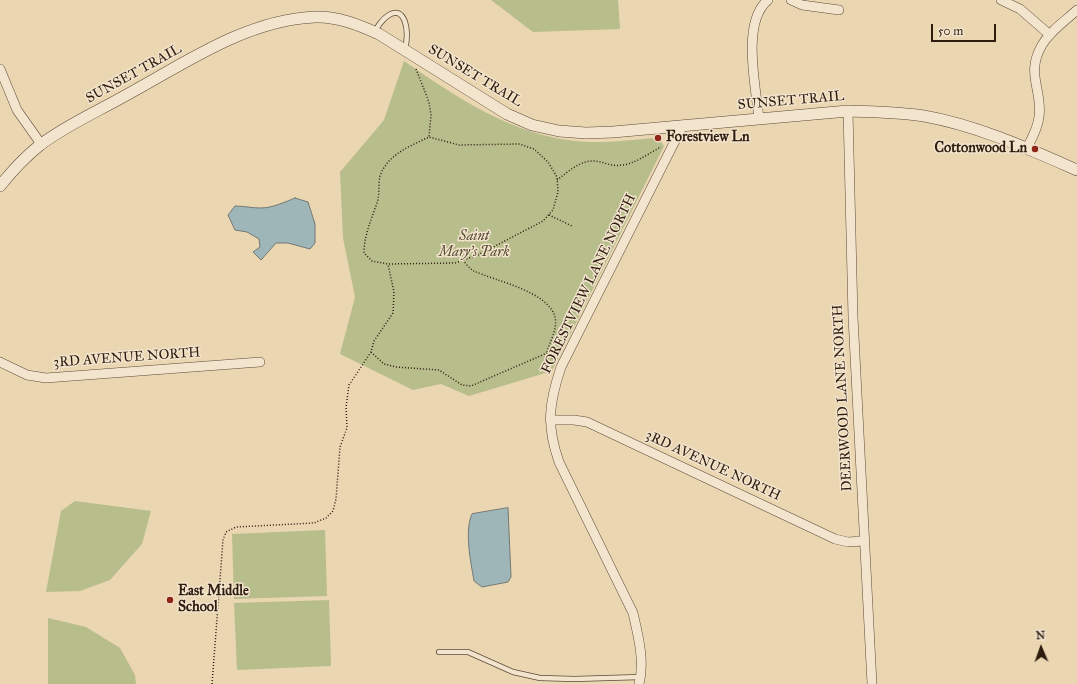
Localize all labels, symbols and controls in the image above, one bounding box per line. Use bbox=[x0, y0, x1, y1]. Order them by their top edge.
scale bar bbox=[933, 16, 998, 42]
text: 50 m bbox=[938, 24, 963, 38]
street label: SUNSET TRAIL bbox=[83, 41, 185, 107]
street label: SUNSET TRAIL bbox=[425, 41, 525, 111]
street label: SUNSET TRAIL bbox=[737, 88, 845, 114]
place label: Forestview Ln bbox=[666, 130, 749, 146]
marker: Forestview Ln bbox=[653, 133, 663, 143]
place label: Cottonwood Ln bbox=[934, 141, 1027, 157]
marker: Cottonwood Ln bbox=[1030, 144, 1040, 154]
street label: FORESTVIEW LANE NORTH bbox=[538, 191, 640, 377]
park label: Saint Mary's Park bbox=[439, 229, 509, 262]
street label: DEERWOOD LANE NORTH bbox=[830, 304, 856, 492]
street label: 3RD AVENUE NORTH bbox=[53, 344, 201, 372]
street label: 3RD AVENUE NORTH bbox=[643, 427, 783, 505]
place label: East Middle School bbox=[178, 584, 249, 616]
marker: East Middle School bbox=[165, 595, 175, 605]
north arrow bbox=[1021, 628, 1061, 668]
text: N bbox=[1036, 629, 1045, 642]

